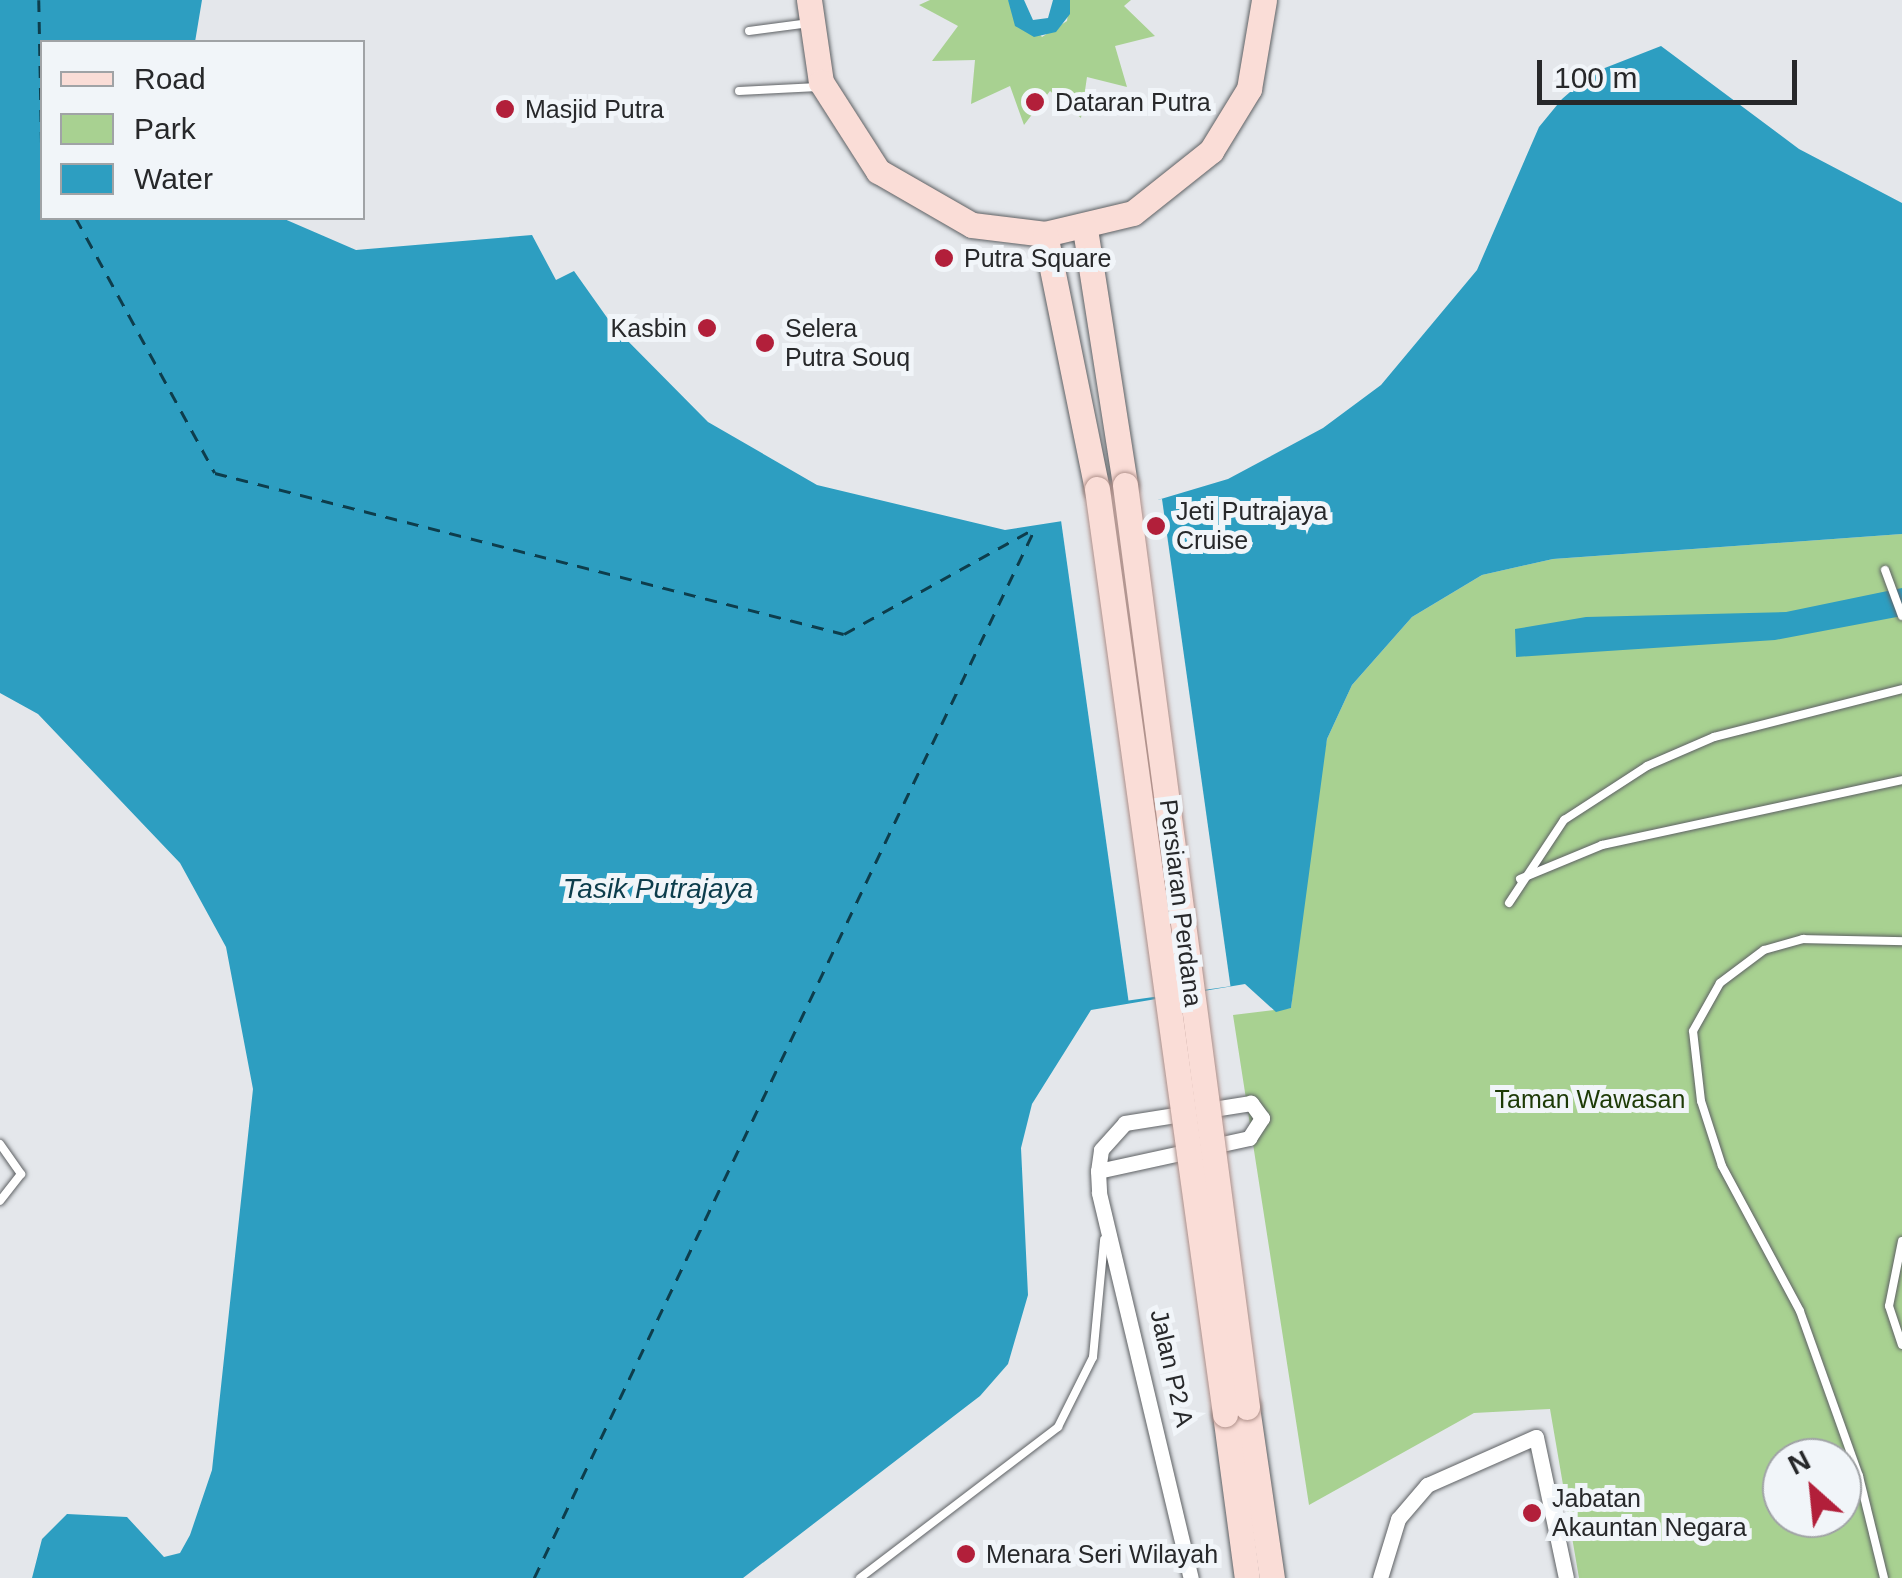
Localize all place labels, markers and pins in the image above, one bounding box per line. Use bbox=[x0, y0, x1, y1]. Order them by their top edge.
place label: Dataran Putra bbox=[1055, 87, 1211, 117]
marker: Dataran Putra bbox=[1024, 91, 1046, 113]
place label: Masjid Putra bbox=[525, 94, 664, 124]
marker: Masjid Putra bbox=[494, 98, 516, 120]
place label: Putra Square bbox=[964, 243, 1111, 273]
marker: Putra Square bbox=[933, 247, 955, 269]
place label: Kasbin bbox=[611, 313, 687, 343]
place label: Selera Putra Souq bbox=[785, 314, 910, 373]
marker: Kasbin bbox=[696, 317, 718, 339]
marker: Selera Putra Souq bbox=[754, 332, 776, 354]
place label: Jeti Putrajaya Cruise bbox=[1176, 497, 1327, 556]
marker: Jeti Putrajaya Cruise bbox=[1145, 515, 1167, 537]
place label: Jabatan Akauntan Negara bbox=[1552, 1484, 1747, 1543]
marker: Jabatan Akauntan Negara bbox=[1521, 1502, 1543, 1524]
place label: Menara Seri Wilayah bbox=[986, 1539, 1218, 1569]
marker: Menara Seri Wilayah bbox=[955, 1543, 977, 1565]

